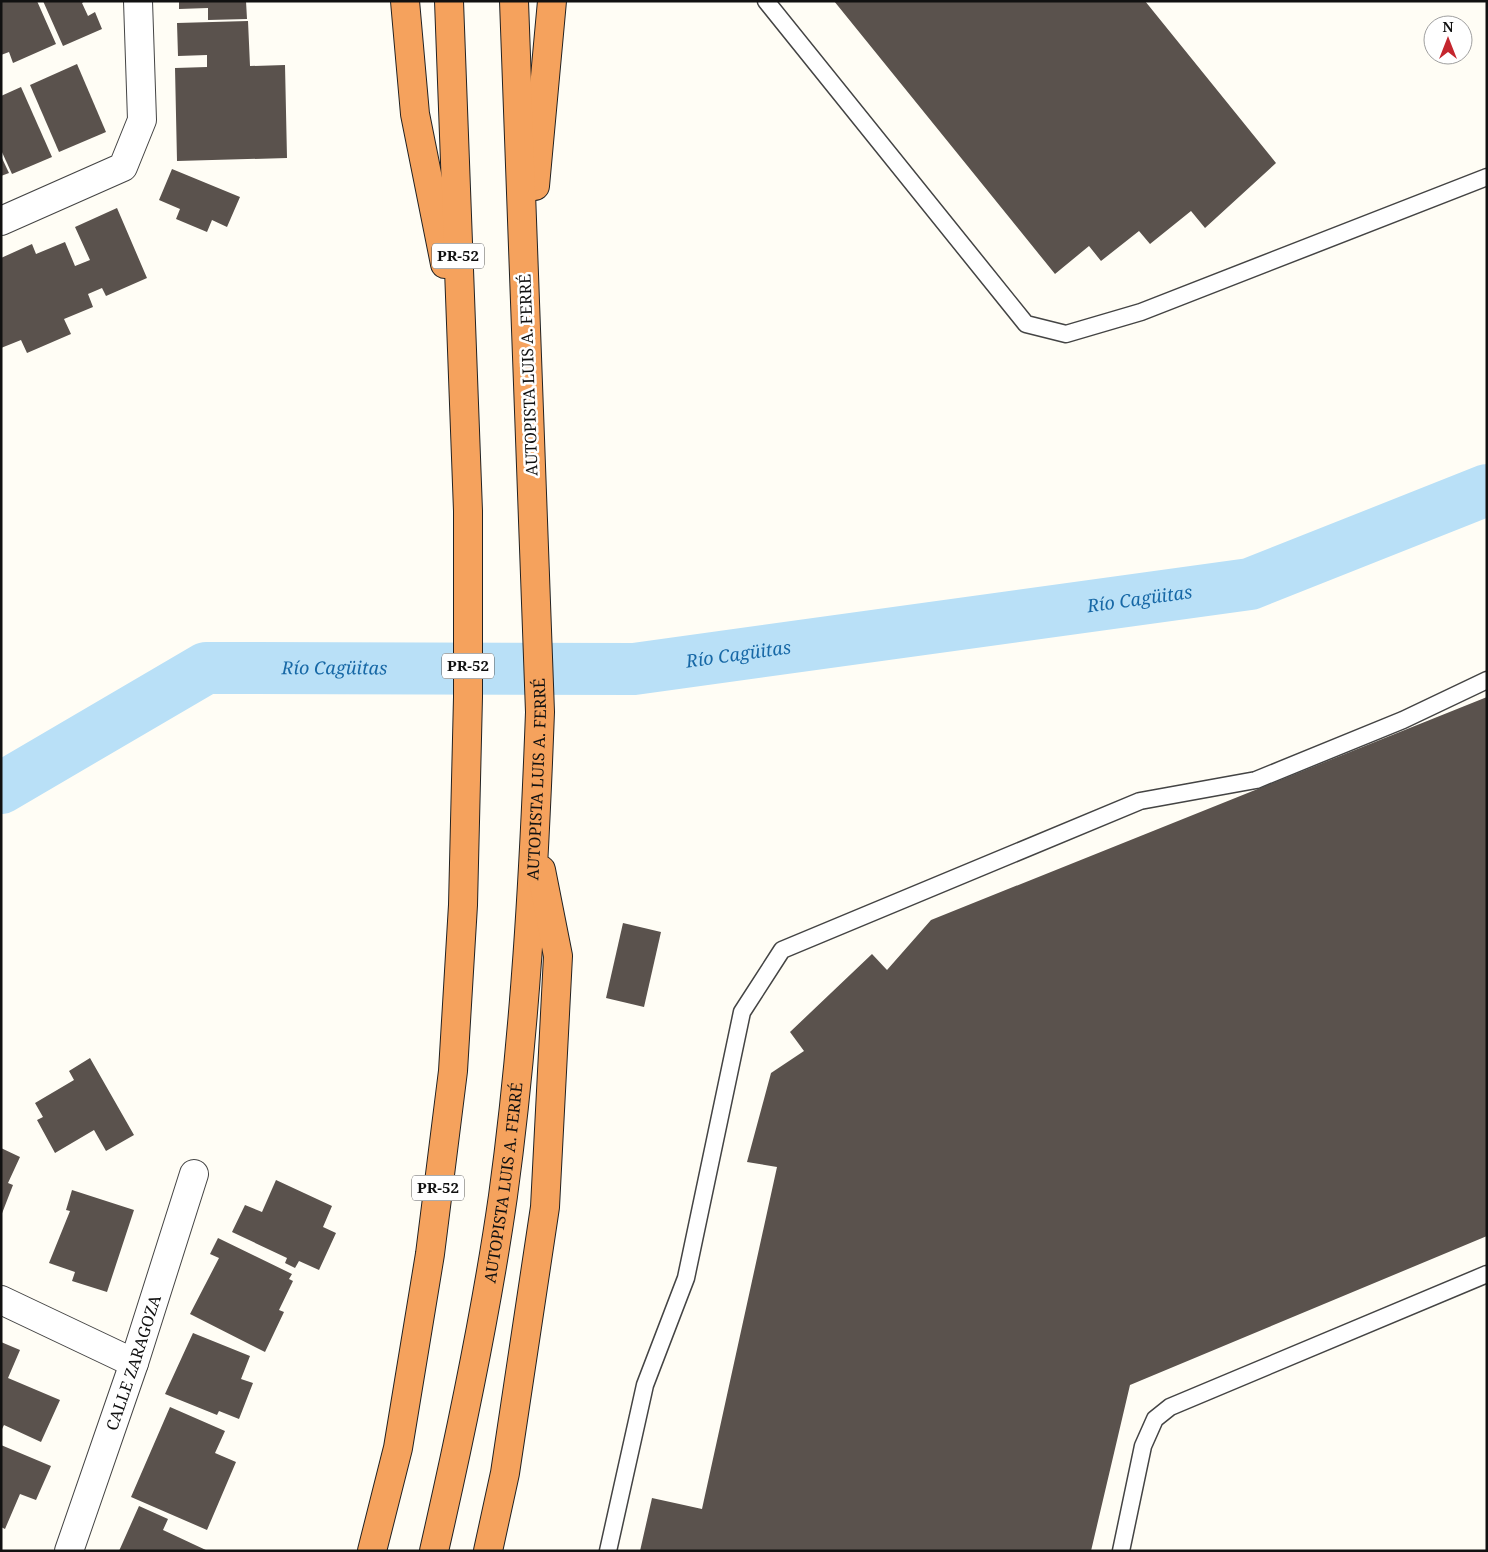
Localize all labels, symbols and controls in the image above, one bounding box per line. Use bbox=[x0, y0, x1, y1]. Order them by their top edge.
north arrow bbox=[1423, 15, 1473, 65]
text: N bbox=[1442, 17, 1454, 36]
road number: PR-52 bbox=[432, 244, 484, 268]
street label: AUTOPISTA LUIS A. FERRÉ bbox=[513, 274, 543, 476]
water label: Río Cagüitas bbox=[1084, 579, 1194, 617]
water label: Río Cagüitas bbox=[683, 634, 792, 673]
road number: PR-52 bbox=[442, 654, 494, 678]
water label: Río Cagüitas bbox=[280, 655, 387, 679]
street label: AUTOPISTA LUIS A. FERRÉ bbox=[521, 678, 551, 881]
street label: AUTOPISTA LUIS A. FERRÉ bbox=[478, 1081, 527, 1285]
road number: PR-52 bbox=[412, 1176, 464, 1200]
street label: CALLE ZARAGOZA bbox=[101, 1291, 166, 1433]

